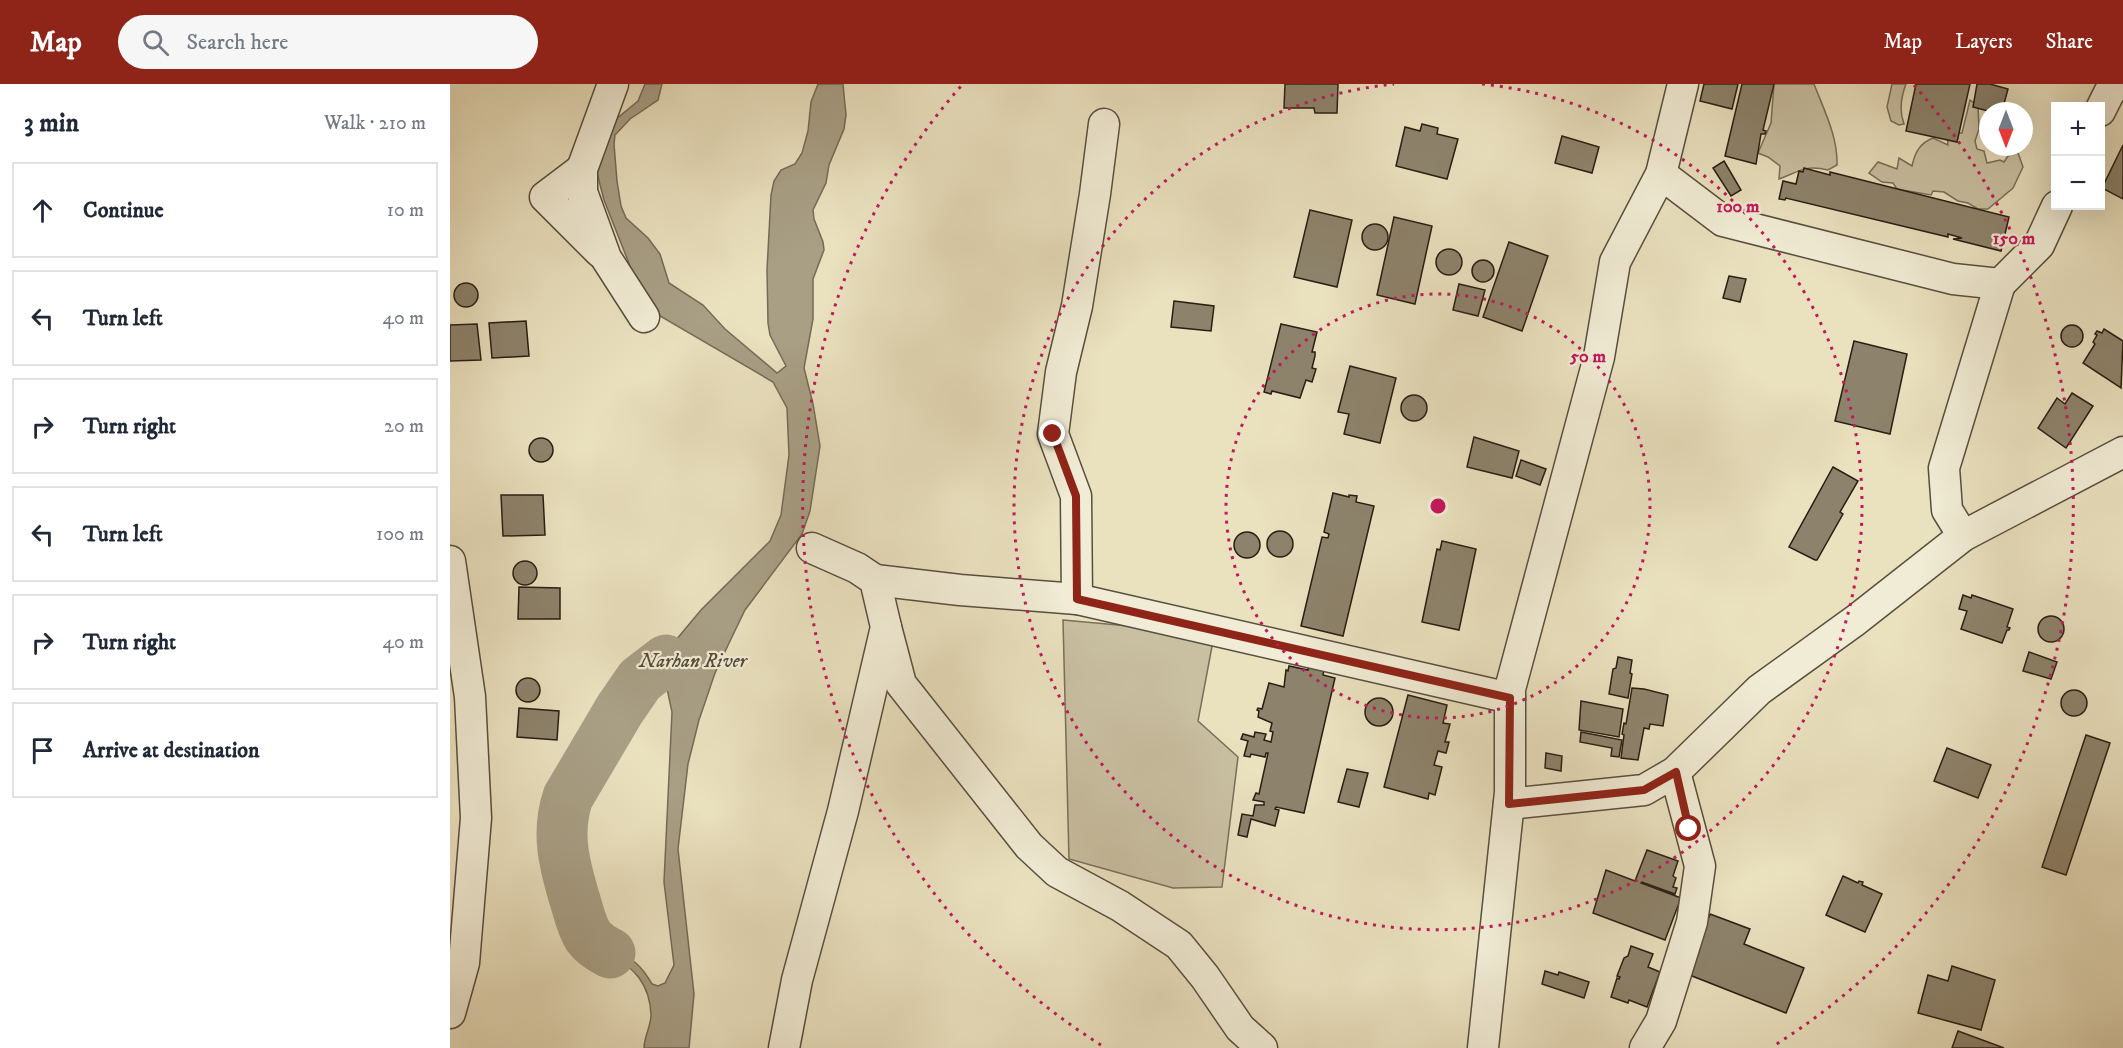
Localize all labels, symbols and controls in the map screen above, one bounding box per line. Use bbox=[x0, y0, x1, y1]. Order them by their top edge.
search box bbox=[118, 15, 538, 69]
text: Map bbox=[30, 25, 82, 60]
icon: search bbox=[139, 26, 172, 59]
text: Search here bbox=[187, 29, 288, 56]
text: Map bbox=[1883, 29, 1922, 55]
text: Layers bbox=[1955, 29, 2013, 55]
text: Share bbox=[2046, 29, 2093, 55]
north arrow bbox=[1979, 102, 2033, 156]
map controls bbox=[2051, 102, 2105, 210]
button: + bbox=[2051, 102, 2105, 156]
text: 3 min bbox=[24, 107, 79, 140]
text: Walk · 210 m bbox=[324, 111, 426, 136]
button: − bbox=[2051, 156, 2105, 210]
icon: ahead bbox=[26, 194, 59, 227]
text: 100 m bbox=[1716, 196, 1760, 218]
text: Continue bbox=[83, 197, 164, 224]
text: 10 m bbox=[387, 198, 424, 223]
text: 150 m bbox=[1993, 228, 2036, 250]
icon: left bbox=[26, 302, 59, 335]
text: Turn left bbox=[83, 305, 163, 332]
text: 40 m bbox=[382, 306, 424, 331]
text: 50 m bbox=[1569, 346, 1606, 368]
icon: right bbox=[26, 410, 59, 443]
text: Turn right bbox=[83, 413, 176, 440]
text: 20 m bbox=[384, 414, 424, 439]
route end bbox=[1039, 420, 1065, 446]
centre of rings bbox=[1428, 496, 1448, 516]
icon: left bbox=[26, 518, 59, 551]
text: Turn left bbox=[83, 521, 163, 548]
text: 100 m bbox=[376, 522, 424, 547]
icon: right bbox=[26, 626, 59, 659]
text: Turn right bbox=[83, 629, 176, 656]
text: 40 m bbox=[382, 630, 424, 655]
water label: Narhan River bbox=[638, 649, 749, 674]
icon: arrive bbox=[26, 734, 59, 767]
text: Arrive at destination bbox=[83, 737, 260, 764]
route start bbox=[1675, 815, 1701, 841]

